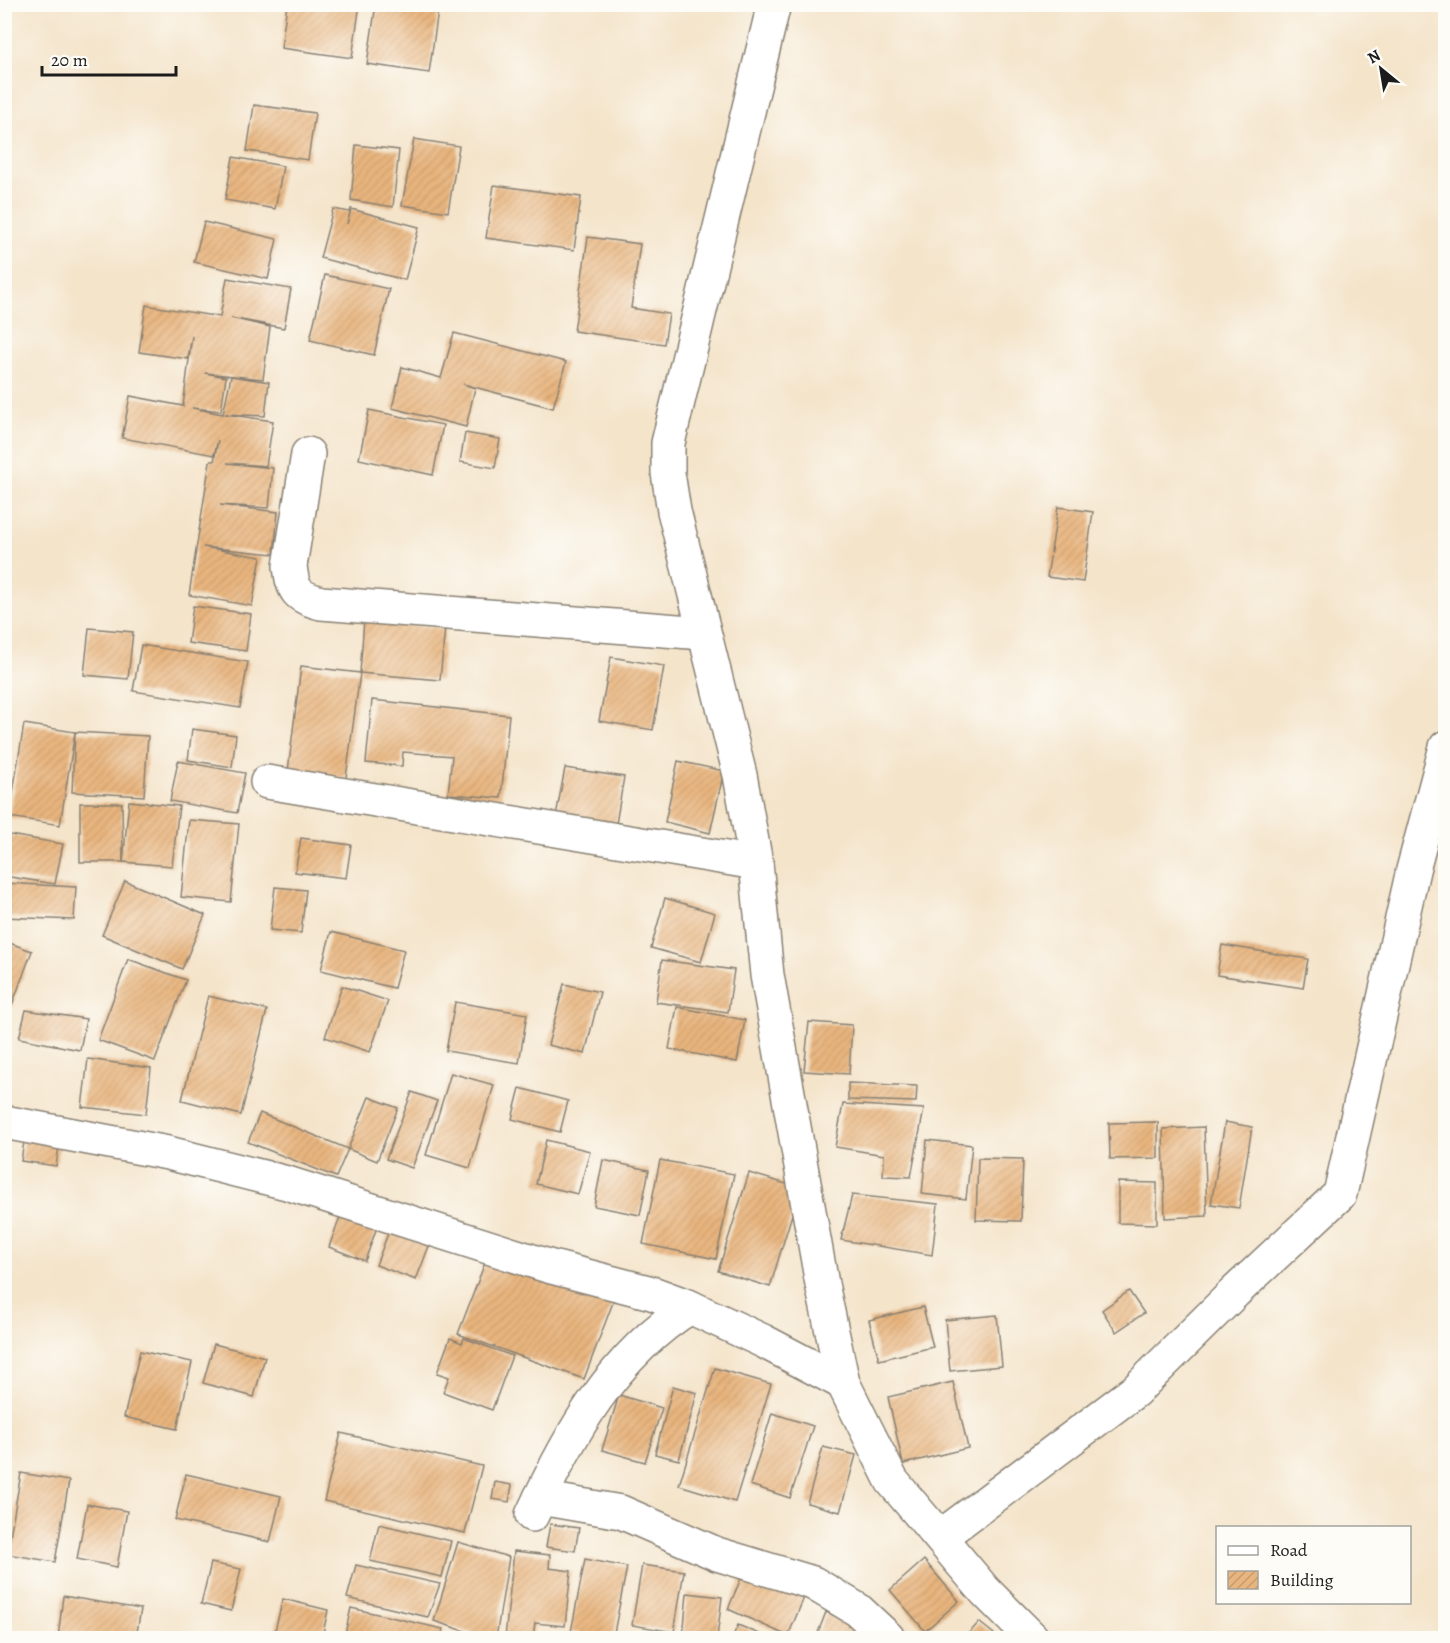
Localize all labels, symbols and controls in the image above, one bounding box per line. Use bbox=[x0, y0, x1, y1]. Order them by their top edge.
scale bar bbox=[42, 39, 176, 77]
north arrow bbox=[1351, 39, 1411, 99]
text: N bbox=[1363, 44, 1385, 69]
text: 20 m bbox=[51, 48, 88, 72]
legend bbox=[1216, 1526, 1411, 1604]
text: Road bbox=[1270, 1538, 1308, 1562]
text: Building bbox=[1270, 1568, 1334, 1592]

